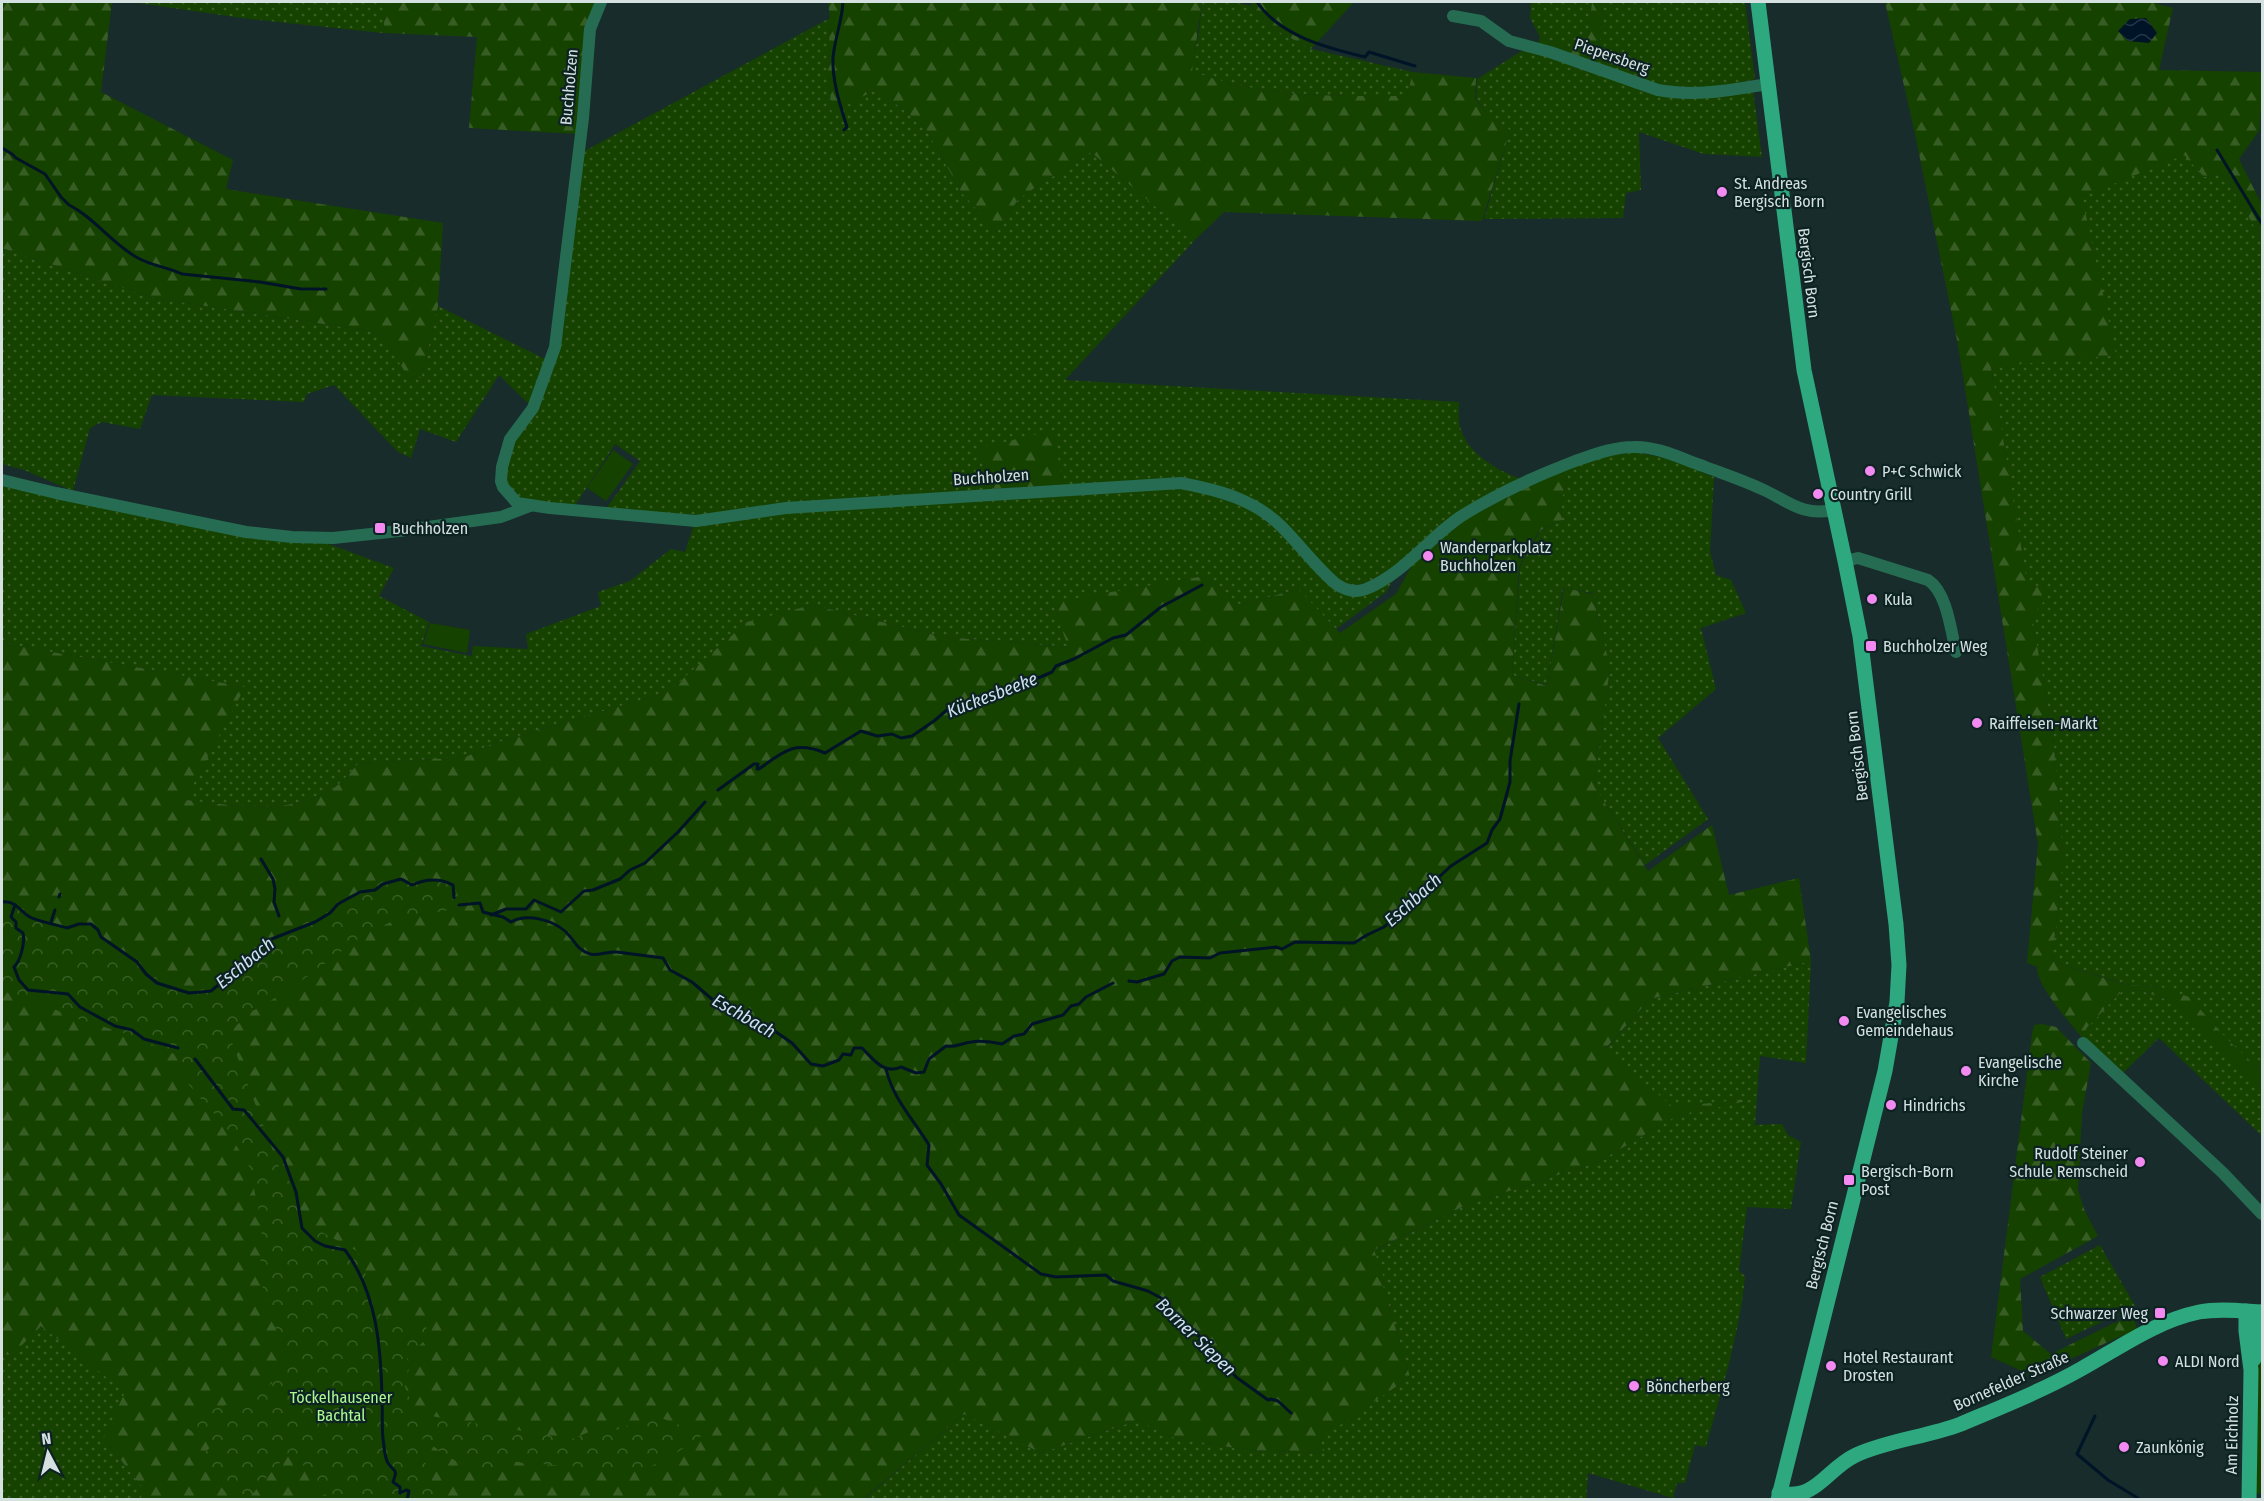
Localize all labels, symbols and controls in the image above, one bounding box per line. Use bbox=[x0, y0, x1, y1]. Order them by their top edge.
street label: Piepersberg bbox=[1572, 34, 1653, 78]
street label: Buchholzen bbox=[556, 48, 582, 126]
place label: St. Andreas Bergisch Born bbox=[1734, 174, 1825, 211]
marker: St. Andreas Bergisch Born bbox=[1715, 185, 1729, 199]
street label: Bergisch Born bbox=[1794, 227, 1824, 319]
place label: P+C Schwick bbox=[1882, 462, 1962, 481]
marker: P+C Schwick bbox=[1863, 464, 1877, 478]
street label: Buchholzen bbox=[952, 465, 1030, 489]
place label: Country Grill bbox=[1830, 485, 1912, 504]
marker: Country Grill bbox=[1811, 487, 1825, 501]
place label: Buchholzen bbox=[392, 519, 468, 538]
marker: Buchholzen bbox=[373, 521, 387, 535]
place label: Wanderparkplatz Buchholzen bbox=[1440, 538, 1551, 575]
marker: Wanderparkplatz Buchholzen bbox=[1421, 549, 1435, 563]
place label: Kula bbox=[1884, 590, 1913, 609]
marker: Kula bbox=[1865, 592, 1879, 606]
place label: Buchholzer Weg bbox=[1883, 637, 1988, 656]
marker: Buchholzer Weg bbox=[1864, 639, 1878, 653]
water label: Kückesbeeke bbox=[944, 667, 1041, 722]
street label: Bergisch Born bbox=[1842, 710, 1872, 802]
place label: Raiffeisen-Markt bbox=[1989, 714, 2098, 733]
marker: Raiffeisen-Markt bbox=[1970, 716, 1984, 730]
water label: Eschbach bbox=[1380, 869, 1446, 931]
water label: Eschbach bbox=[211, 933, 279, 993]
water label: Eschbach bbox=[709, 989, 779, 1043]
place label: Evangelisches Gemeindehaus bbox=[1856, 1003, 1954, 1040]
marker: Evangelisches Gemeindehaus bbox=[1837, 1014, 1851, 1028]
place label: Evangelische Kirche bbox=[1978, 1053, 2062, 1090]
marker: Evangelische Kirche bbox=[1959, 1064, 1973, 1078]
place label: Hindrichs bbox=[1903, 1096, 1966, 1115]
marker: Hindrichs bbox=[1884, 1098, 1898, 1112]
place label: Rudolf Steiner Schule Remscheid bbox=[2009, 1144, 2128, 1181]
marker: Rudolf Steiner Schule Remscheid bbox=[2133, 1155, 2147, 1169]
place label: Bergisch-Born Post bbox=[1861, 1162, 1954, 1199]
marker: Bergisch-Born Post bbox=[1842, 1173, 1856, 1187]
street label: Bergisch Born bbox=[1802, 1199, 1842, 1291]
water label: Borner Siepen bbox=[1151, 1293, 1241, 1381]
place label: Schwarzer Weg bbox=[2051, 1304, 2148, 1323]
marker: Schwarzer Weg bbox=[2153, 1306, 2167, 1320]
street label: Bornefelder Straße bbox=[1950, 1347, 2072, 1415]
place label: Hotel Restaurant Drosten bbox=[1843, 1348, 1954, 1385]
place label: ALDI Nord bbox=[2175, 1352, 2240, 1371]
marker: ALDI Nord bbox=[2156, 1354, 2170, 1368]
marker: Hotel Restaurant Drosten bbox=[1824, 1359, 1838, 1373]
place label: Böncherberg bbox=[1646, 1377, 1730, 1396]
marker: Böncherberg bbox=[1627, 1379, 1641, 1393]
park label: Töckelhausener Bachtal bbox=[290, 1388, 393, 1425]
street label: Am Eichholz bbox=[2222, 1395, 2242, 1475]
north arrow bbox=[18, 1423, 78, 1483]
text: N bbox=[40, 1429, 52, 1449]
place label: Zaunkönig bbox=[2136, 1438, 2204, 1457]
marker: Zaunkönig bbox=[2117, 1440, 2131, 1454]

